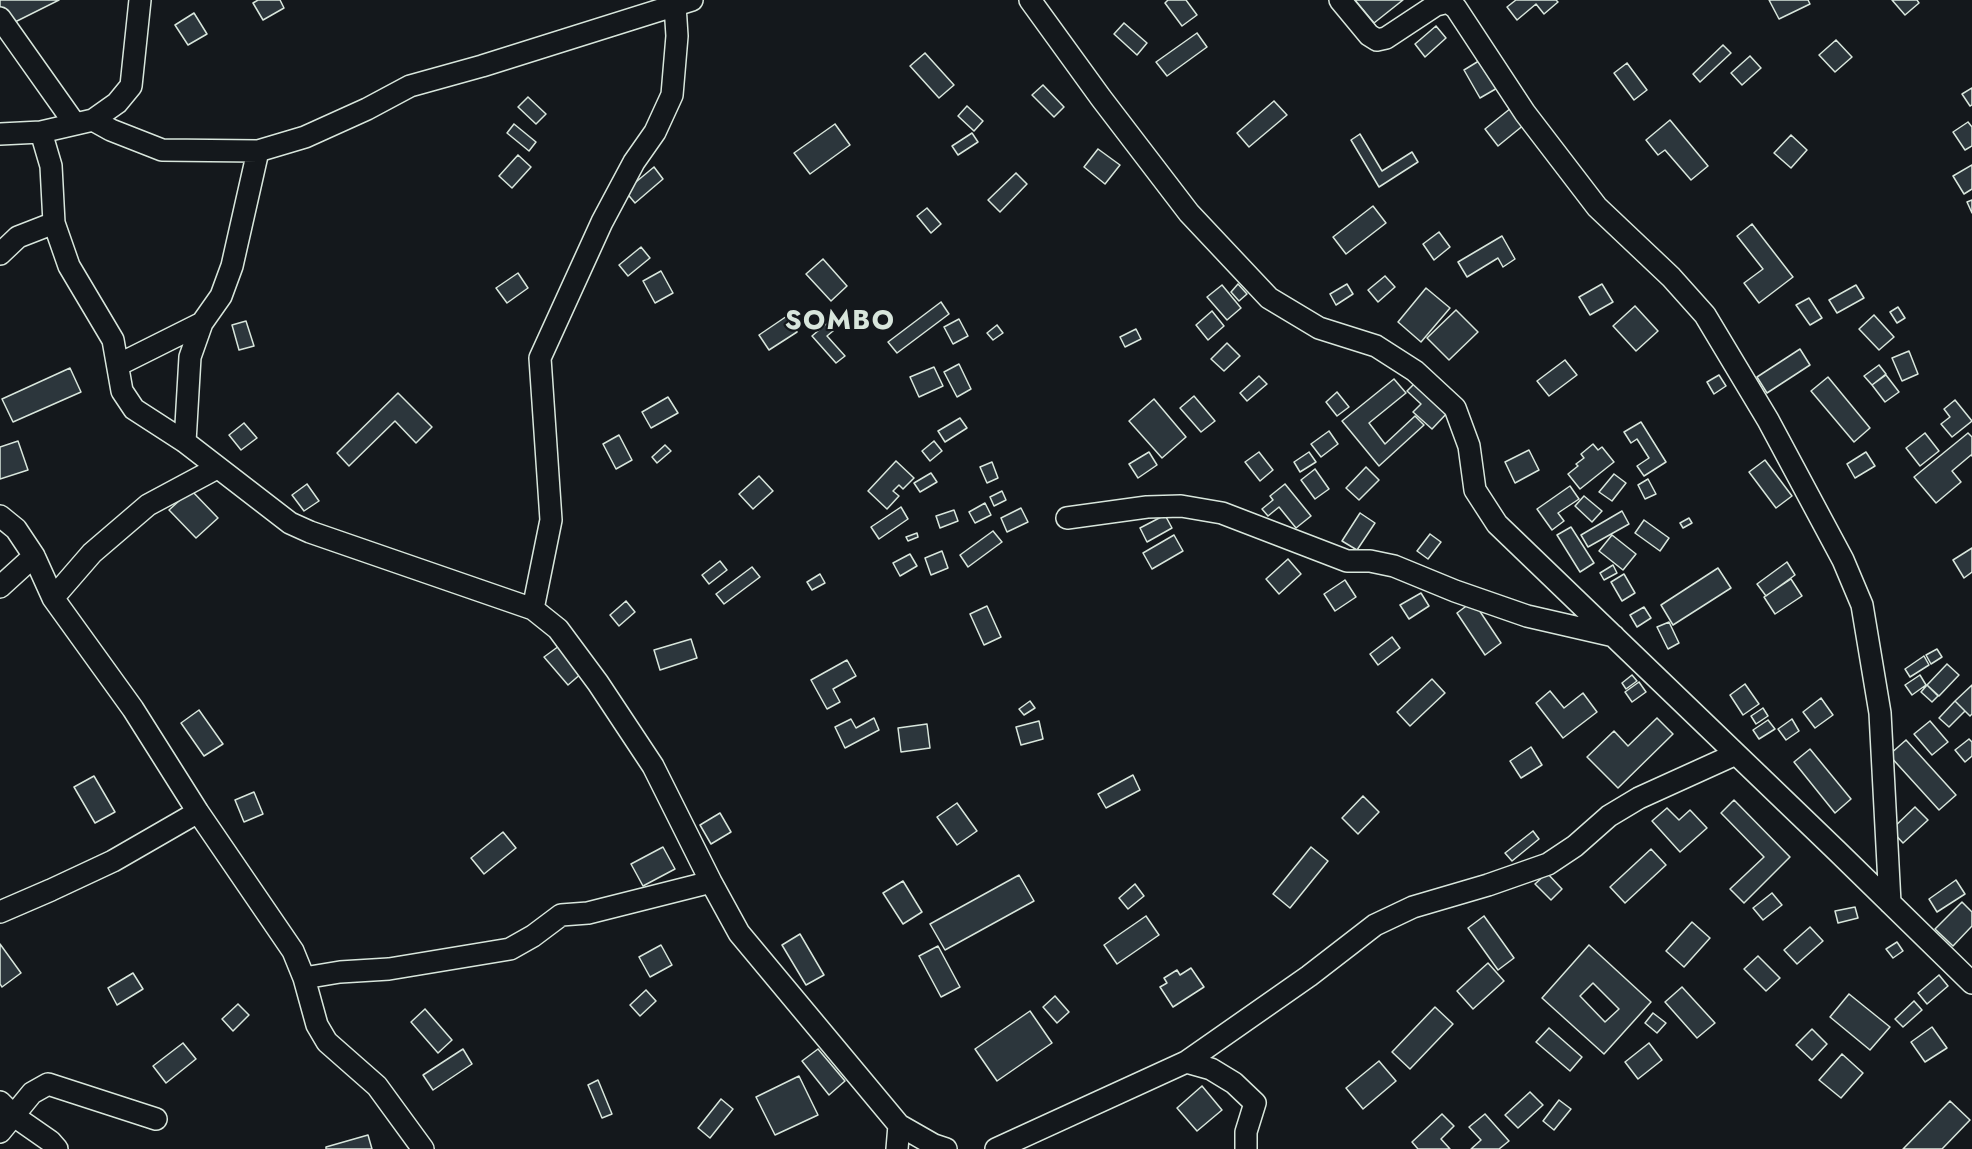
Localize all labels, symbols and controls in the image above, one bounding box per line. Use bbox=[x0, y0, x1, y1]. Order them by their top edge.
district label: SOMBO bbox=[785, 306, 895, 338]

